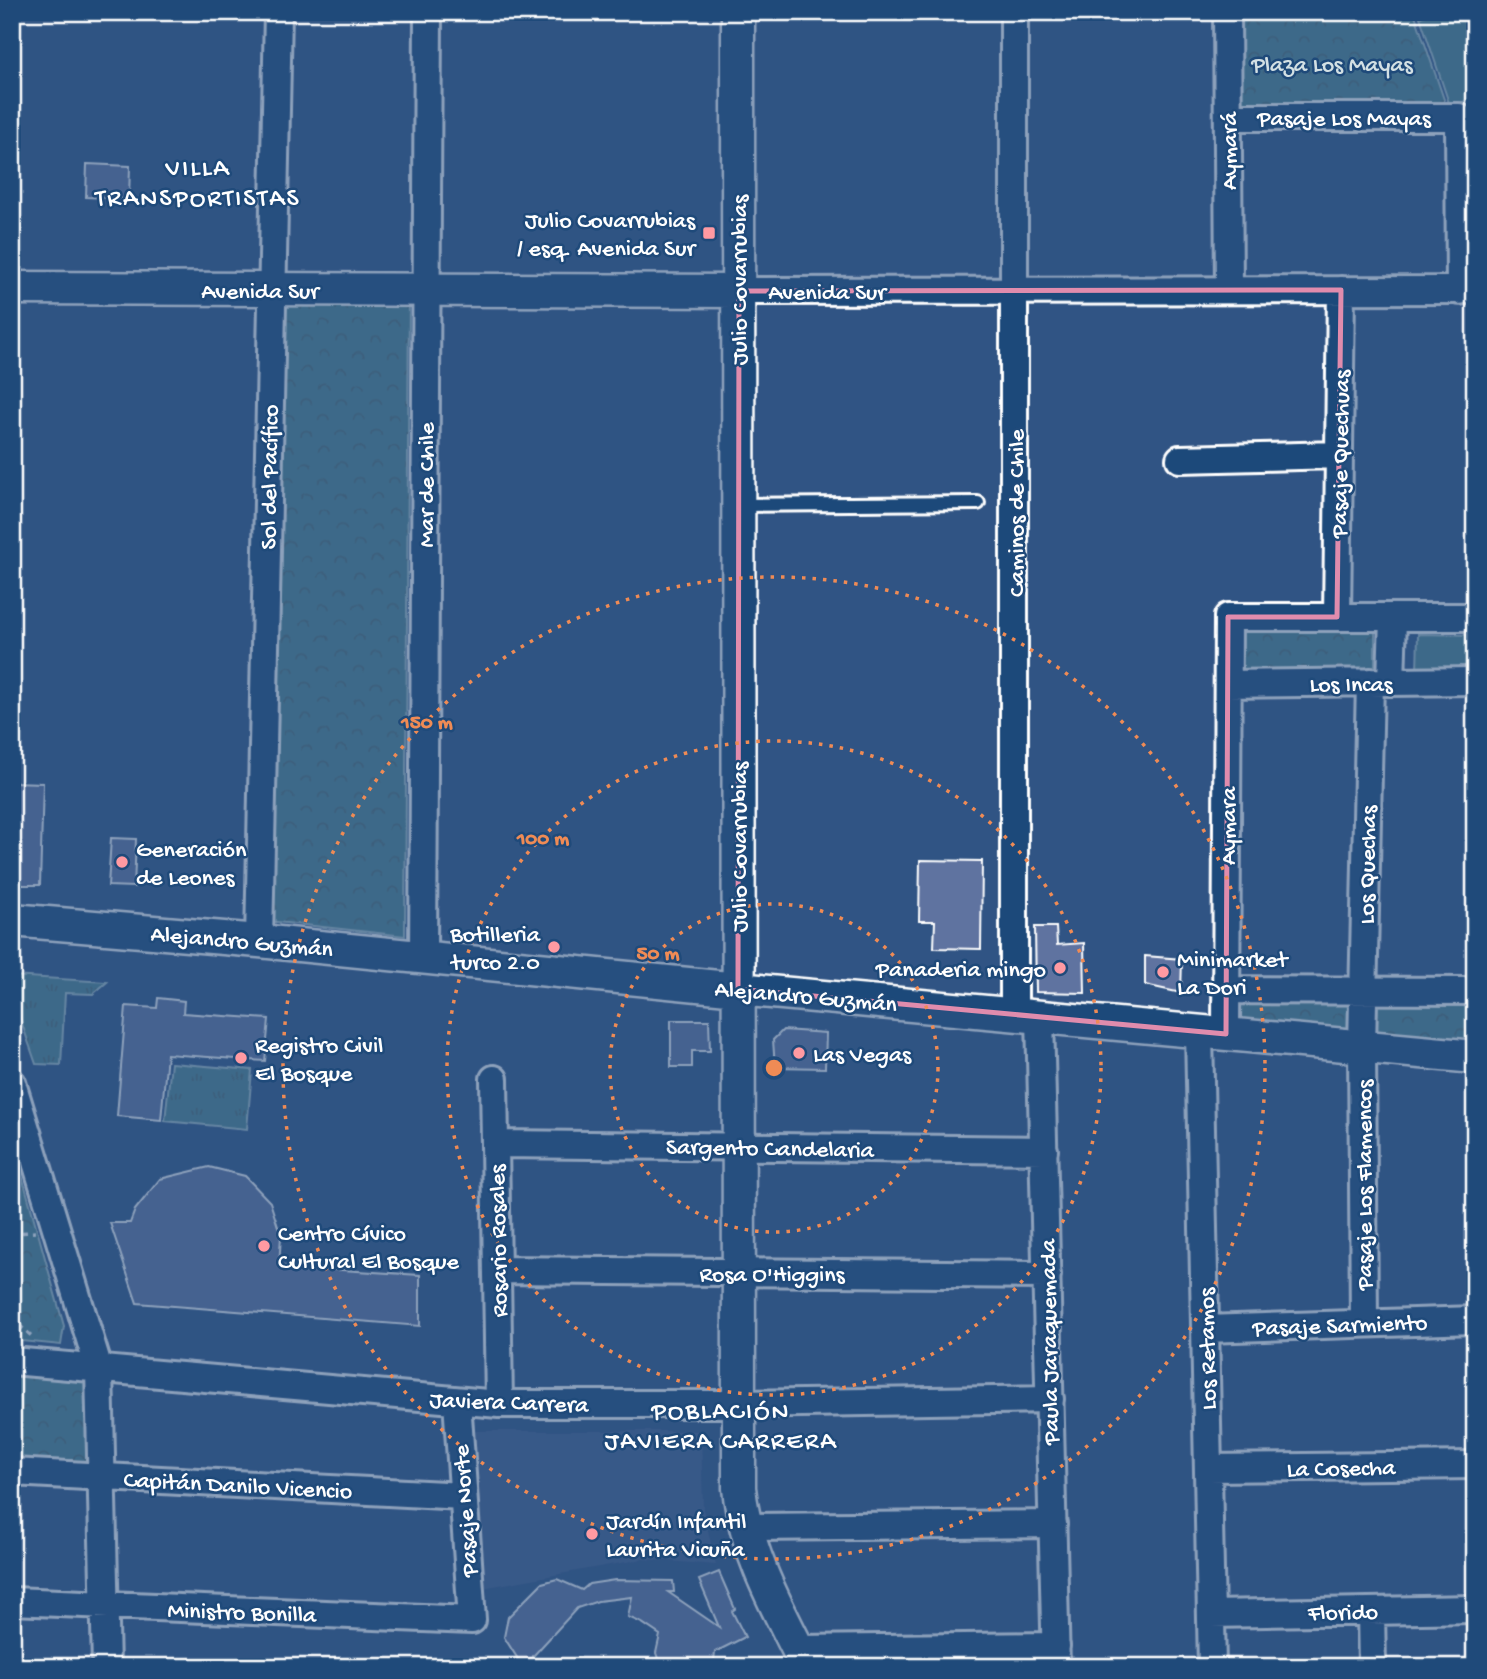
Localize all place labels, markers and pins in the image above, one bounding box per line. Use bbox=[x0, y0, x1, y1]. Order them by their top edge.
place label: Julio Covarrubias / esq. Avenida Sur bbox=[517, 208, 698, 265]
marker: Julio Covarrubias / esq. Avenida Sur bbox=[701, 225, 717, 241]
place label: Generación de Leones bbox=[136, 837, 247, 894]
marker: Generación de Leones bbox=[114, 854, 130, 870]
place label: Botilleria turco 2.0 bbox=[449, 922, 541, 979]
marker: Botilleria turco 2.0 bbox=[546, 939, 562, 955]
place label: Minimarket La Dori bbox=[1177, 947, 1289, 1004]
place label: Panaderia mingo bbox=[875, 957, 1046, 986]
marker: Panaderia mingo bbox=[1052, 960, 1068, 976]
marker: Minimarket La Dori bbox=[1155, 964, 1171, 980]
place label: Registro Civil El Bosque bbox=[255, 1033, 383, 1090]
place label: Las Vegas bbox=[813, 1042, 912, 1071]
marker: Las Vegas bbox=[791, 1045, 807, 1061]
marker: Registro Civil El Bosque bbox=[233, 1050, 249, 1066]
centre of rings bbox=[762, 1056, 786, 1080]
place label: Centro Cívico Cultural El Bosque bbox=[278, 1221, 460, 1278]
marker: Centro Cívico Cultural El Bosque bbox=[256, 1238, 272, 1254]
place label: Jardín Infantil Laurita Vicuña bbox=[606, 1509, 746, 1566]
marker: Jardín Infantil Laurita Vicuña bbox=[584, 1526, 600, 1542]

